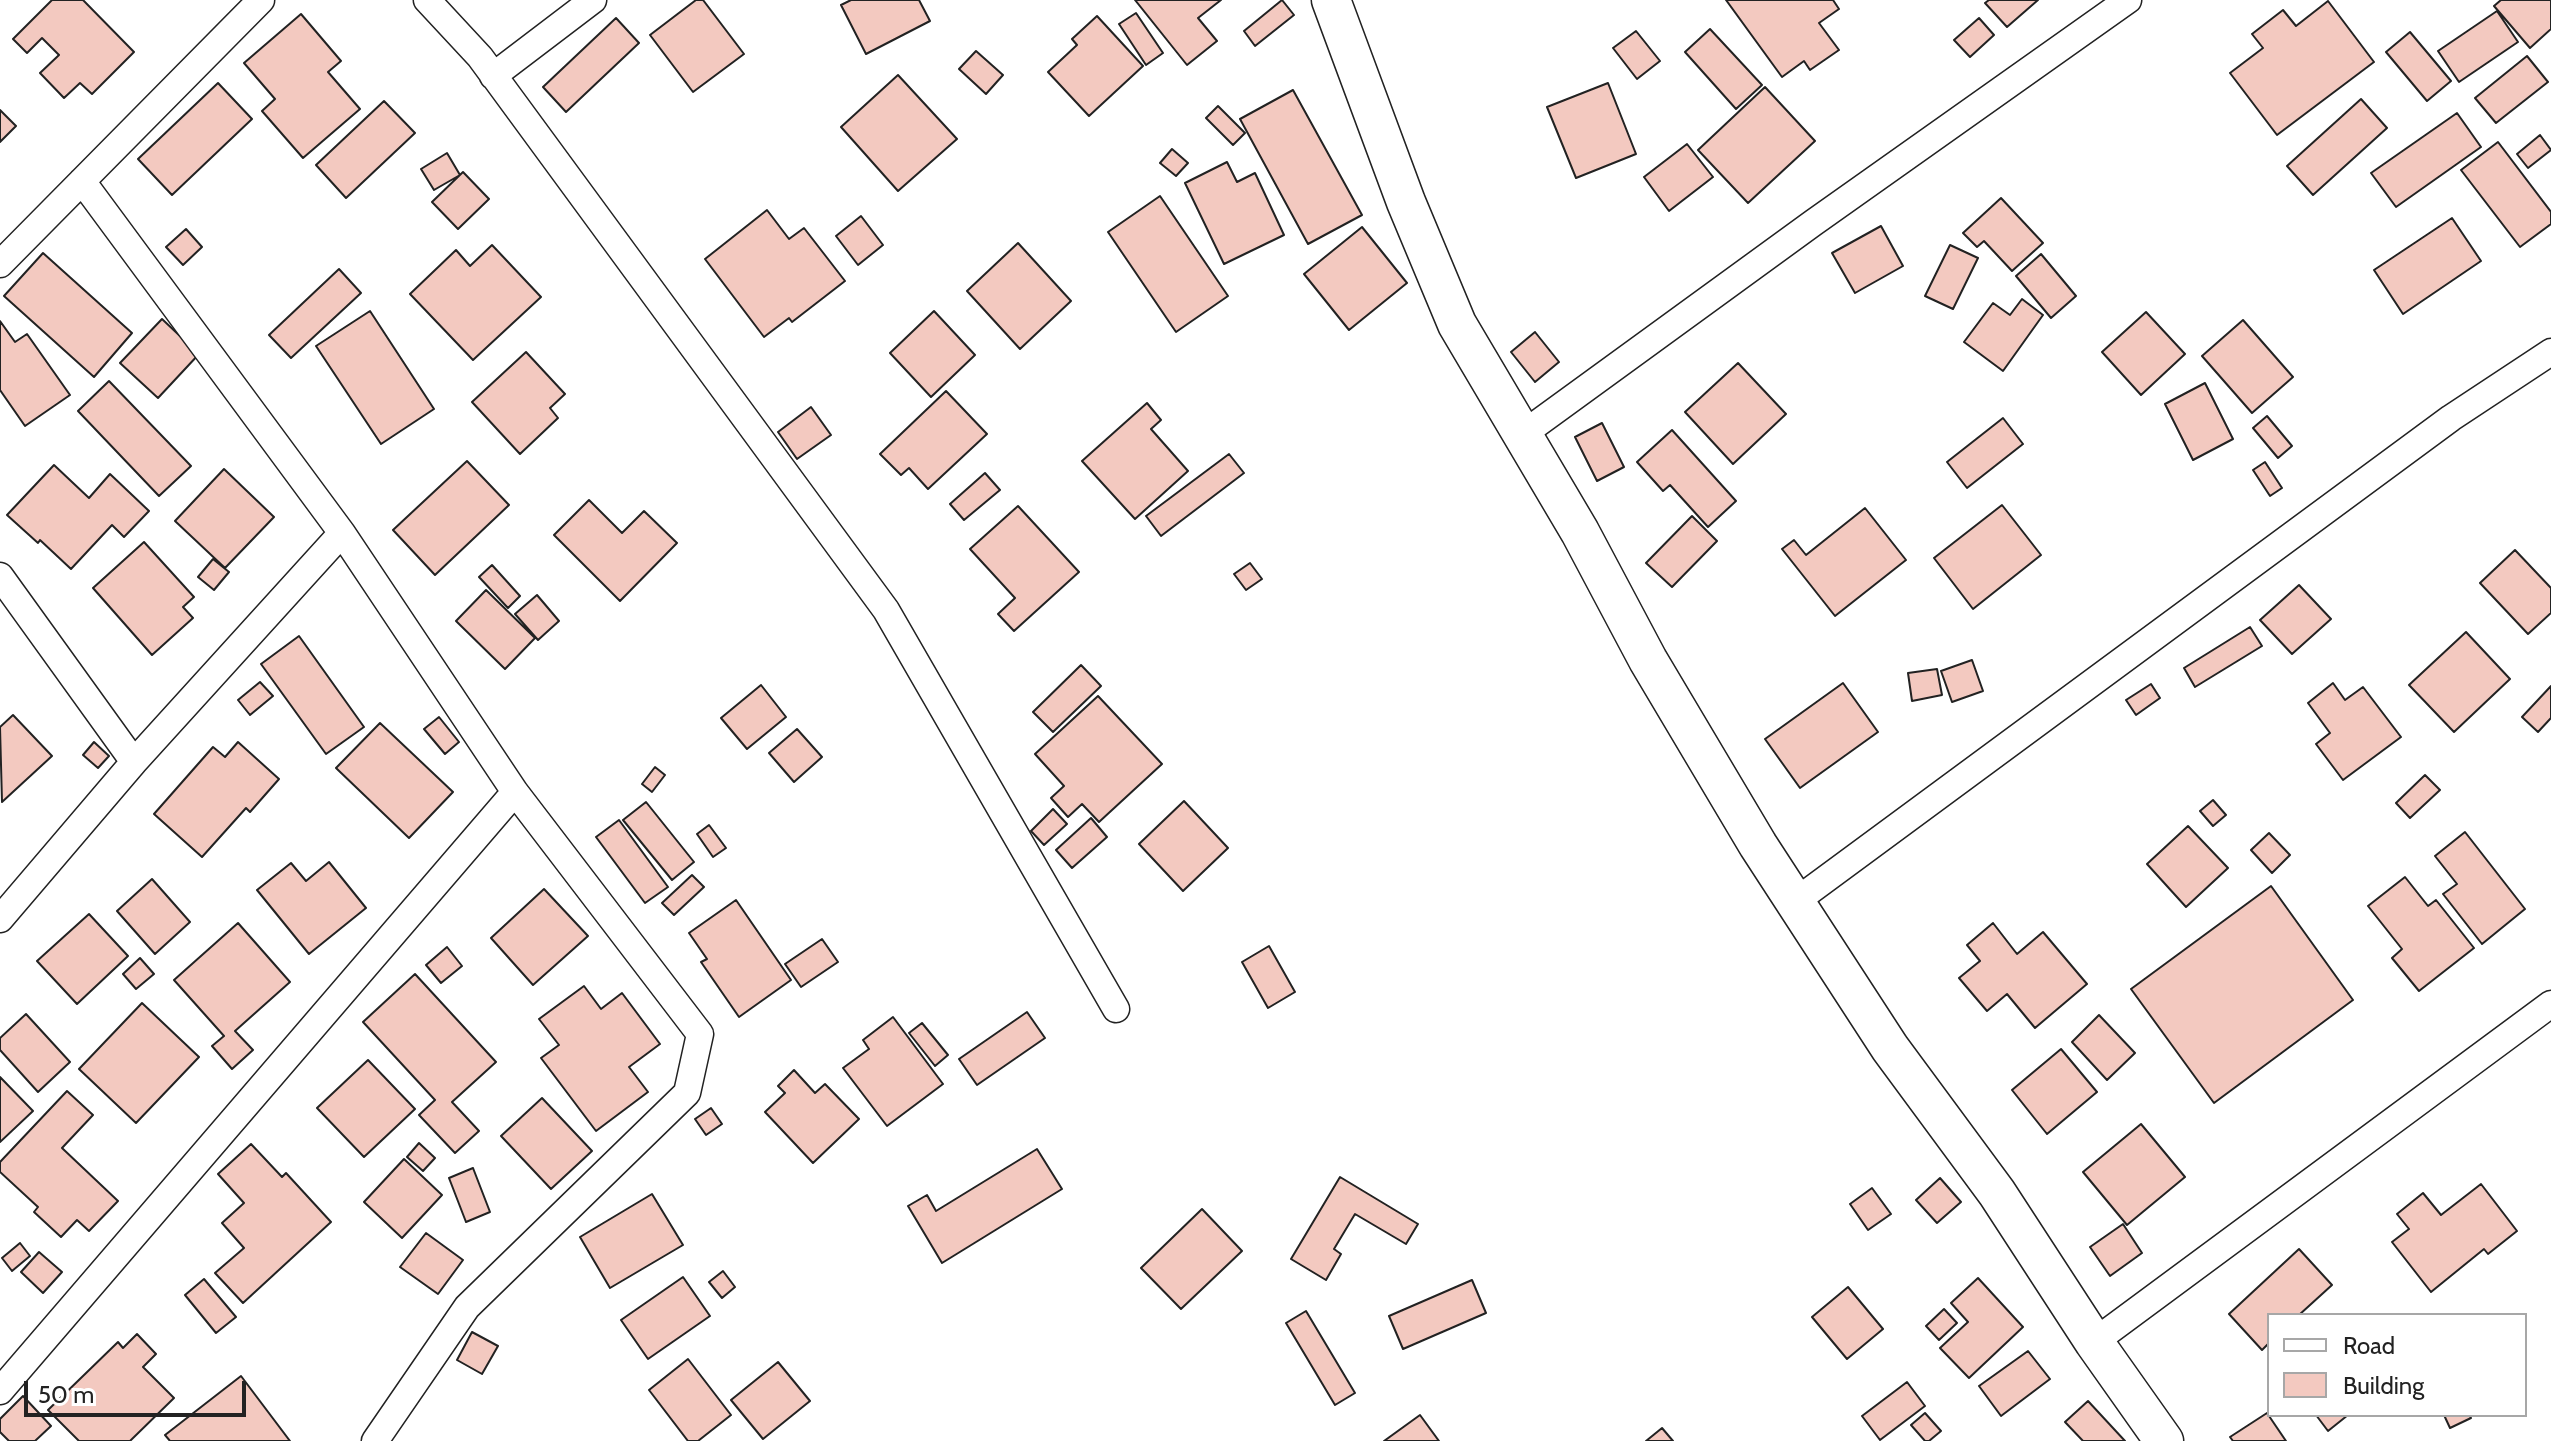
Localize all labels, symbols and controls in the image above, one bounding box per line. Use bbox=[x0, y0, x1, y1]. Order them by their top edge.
legend bbox=[2267, 1313, 2527, 1417]
text: Road bbox=[2343, 1331, 2395, 1360]
scale bar bbox=[28, 1365, 250, 1415]
text: Building bbox=[2343, 1371, 2424, 1400]
text: 50 m bbox=[38, 1380, 94, 1409]

